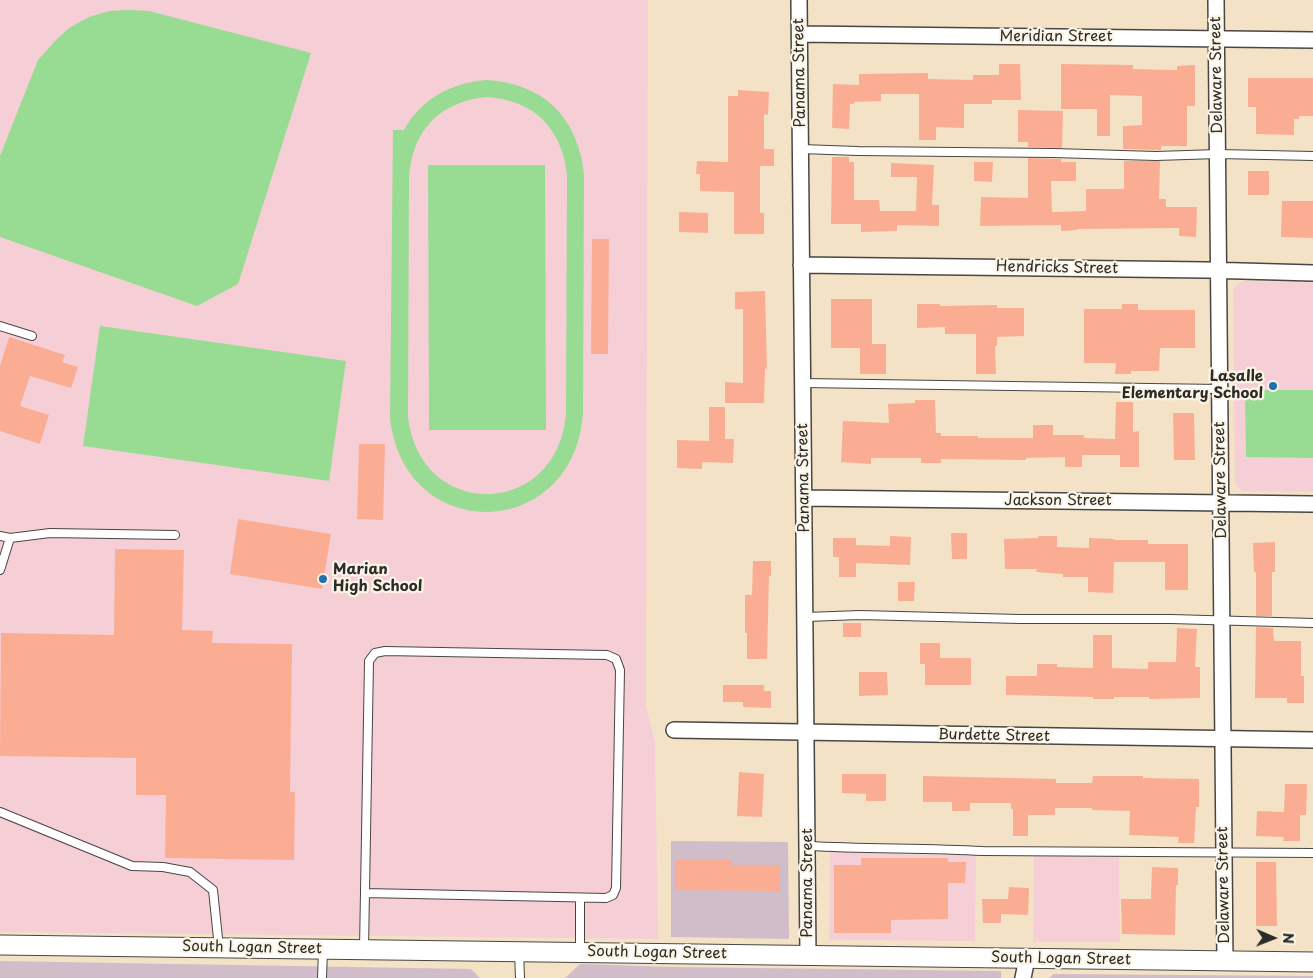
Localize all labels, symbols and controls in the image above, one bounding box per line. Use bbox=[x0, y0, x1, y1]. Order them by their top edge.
street label: Delaware Street bbox=[1207, 16, 1227, 134]
street label: Panama Street bbox=[790, 18, 810, 128]
street label: Meridian Street bbox=[999, 28, 1113, 46]
street label: Hendricks Street bbox=[996, 258, 1118, 278]
place label: Lasalle Elementary School bbox=[1122, 368, 1263, 403]
marker: Lasalle Elementary School bbox=[1267, 380, 1279, 392]
street label: Delaware Street bbox=[1211, 421, 1231, 539]
street label: Panama Street bbox=[794, 423, 814, 533]
street label: Jackson Street bbox=[1004, 492, 1112, 510]
place label: Marian High School bbox=[333, 561, 422, 596]
marker: Marian High School bbox=[317, 573, 329, 585]
street label: Burdette Street bbox=[938, 726, 1050, 746]
street label: Delaware Street bbox=[1214, 826, 1234, 944]
street label: Panama Street bbox=[799, 828, 817, 938]
north arrow bbox=[1248, 913, 1298, 963]
text: N bbox=[1278, 933, 1299, 944]
street label: South Logan Street bbox=[182, 938, 322, 958]
street label: South Logan Street bbox=[587, 943, 727, 963]
street label: South Logan Street bbox=[991, 949, 1131, 969]

